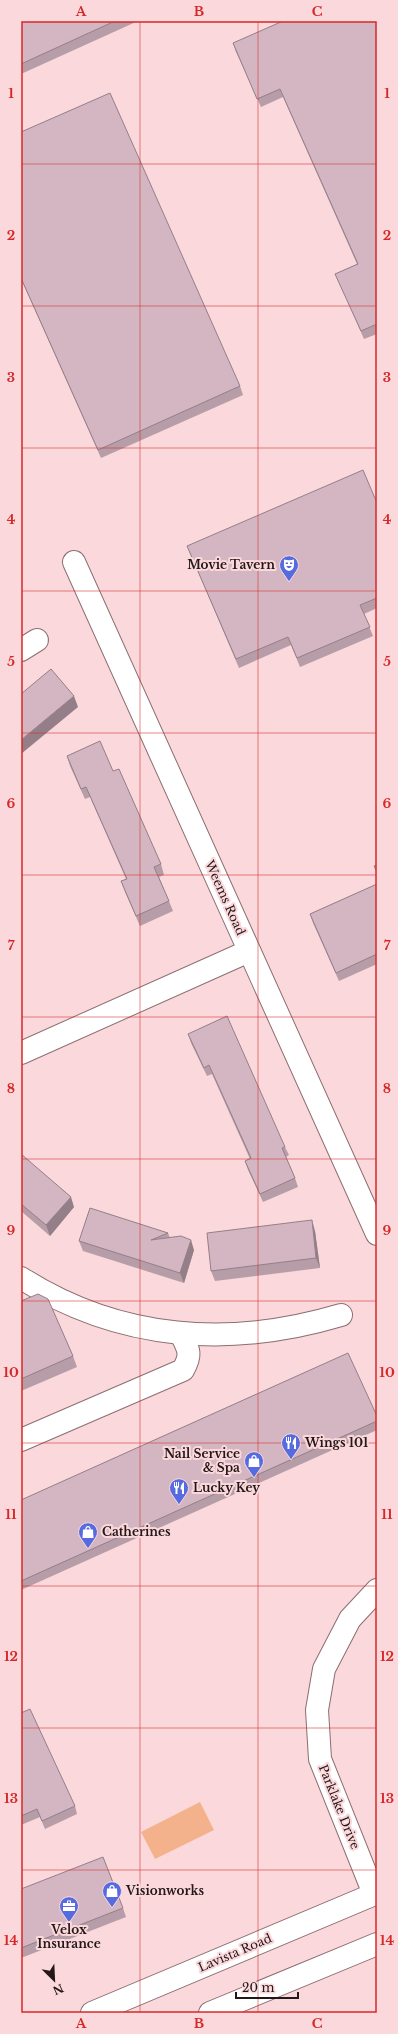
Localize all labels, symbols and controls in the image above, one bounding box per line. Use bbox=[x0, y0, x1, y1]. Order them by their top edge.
text: A bbox=[75, 3, 87, 20]
text: B bbox=[194, 3, 204, 20]
text: C bbox=[312, 3, 323, 20]
text: 1 bbox=[8, 85, 14, 102]
text: 1 bbox=[384, 85, 390, 102]
text: 2 bbox=[7, 227, 15, 244]
text: 2 bbox=[383, 227, 391, 244]
text: 3 bbox=[7, 369, 15, 386]
text: 3 bbox=[383, 369, 391, 386]
text: 4 bbox=[7, 511, 16, 528]
text: 4 bbox=[383, 511, 392, 528]
theatre icon: Movie Tavern bbox=[278, 554, 300, 582]
place label: Movie Tavern bbox=[187, 557, 275, 572]
text: 5 bbox=[7, 653, 15, 670]
text: 5 bbox=[383, 653, 391, 670]
text: 6 bbox=[7, 795, 16, 812]
text: 6 bbox=[383, 795, 392, 812]
street label: Weems Road bbox=[202, 857, 249, 938]
text: 7 bbox=[8, 937, 15, 954]
text: 7 bbox=[384, 937, 391, 954]
text: 8 bbox=[7, 1080, 15, 1097]
text: 8 bbox=[383, 1080, 391, 1097]
text: 9 bbox=[7, 1222, 16, 1239]
text: 9 bbox=[383, 1222, 392, 1239]
text: 10 bbox=[3, 1364, 19, 1381]
text: 10 bbox=[379, 1364, 395, 1381]
restaurant icon: Wings 101 bbox=[280, 1432, 302, 1460]
place label: Wings 101 bbox=[304, 1435, 368, 1450]
place label: Nail Service & Spa bbox=[164, 1446, 240, 1475]
shop icon: Nail Service & Spa bbox=[243, 1450, 265, 1478]
restaurant icon: Lucky Key bbox=[168, 1477, 190, 1505]
place label: Lucky Key bbox=[193, 1480, 260, 1495]
text: 11 bbox=[5, 1506, 17, 1523]
text: 11 bbox=[381, 1506, 393, 1523]
shop icon: Catherines bbox=[77, 1521, 99, 1549]
place label: Catherines bbox=[102, 1524, 171, 1539]
text: 12 bbox=[4, 1648, 18, 1665]
text: 12 bbox=[380, 1648, 394, 1665]
street label: Parklake Drive bbox=[316, 1762, 363, 1851]
text: 13 bbox=[4, 1790, 18, 1807]
text: 13 bbox=[380, 1790, 394, 1807]
shop icon: Visionworks bbox=[101, 1880, 123, 1908]
place label: Visionworks bbox=[125, 1883, 204, 1898]
office icon: Velox Insurance bbox=[58, 1895, 80, 1923]
place label: Velox Insurance bbox=[37, 1922, 101, 1951]
street label: Lavista Road bbox=[196, 1930, 274, 1975]
text: 14 bbox=[4, 1932, 19, 1949]
text: 14 bbox=[380, 1932, 395, 1949]
north arrow bbox=[34, 1960, 74, 2000]
scale bar bbox=[236, 1974, 298, 2000]
text: 20 m bbox=[242, 1980, 274, 1995]
text: N bbox=[50, 1981, 66, 1998]
text: A bbox=[75, 2015, 87, 2032]
text: B bbox=[194, 2015, 204, 2032]
text: C bbox=[312, 2015, 323, 2032]

